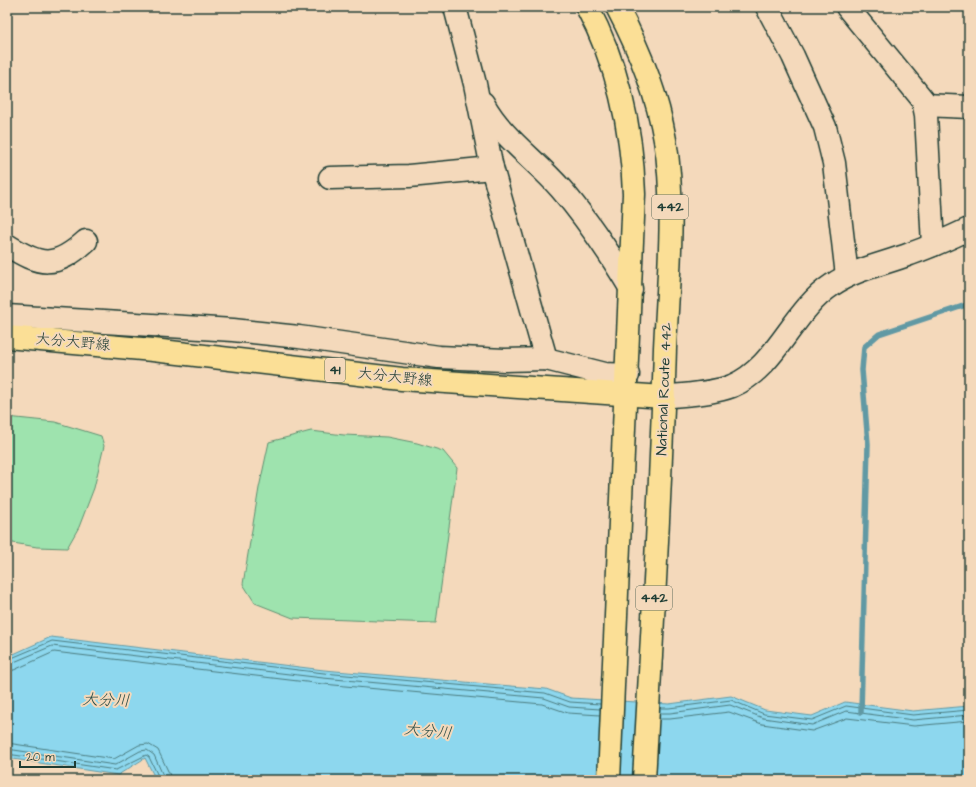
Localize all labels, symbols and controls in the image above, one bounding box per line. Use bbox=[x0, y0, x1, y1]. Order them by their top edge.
road number: 442 bbox=[652, 195, 688, 219]
street label: National Route 442 bbox=[651, 322, 677, 456]
street label: 大分大野線 bbox=[35, 328, 111, 356]
road number: 41 bbox=[325, 358, 345, 382]
street label: 大分大野線 bbox=[357, 363, 433, 391]
road number: 442 bbox=[636, 586, 672, 610]
water label: 大分川 bbox=[82, 688, 130, 712]
water label: 大分川 bbox=[403, 718, 453, 744]
scale bar bbox=[20, 743, 75, 769]
text: 20 m bbox=[26, 749, 55, 766]

